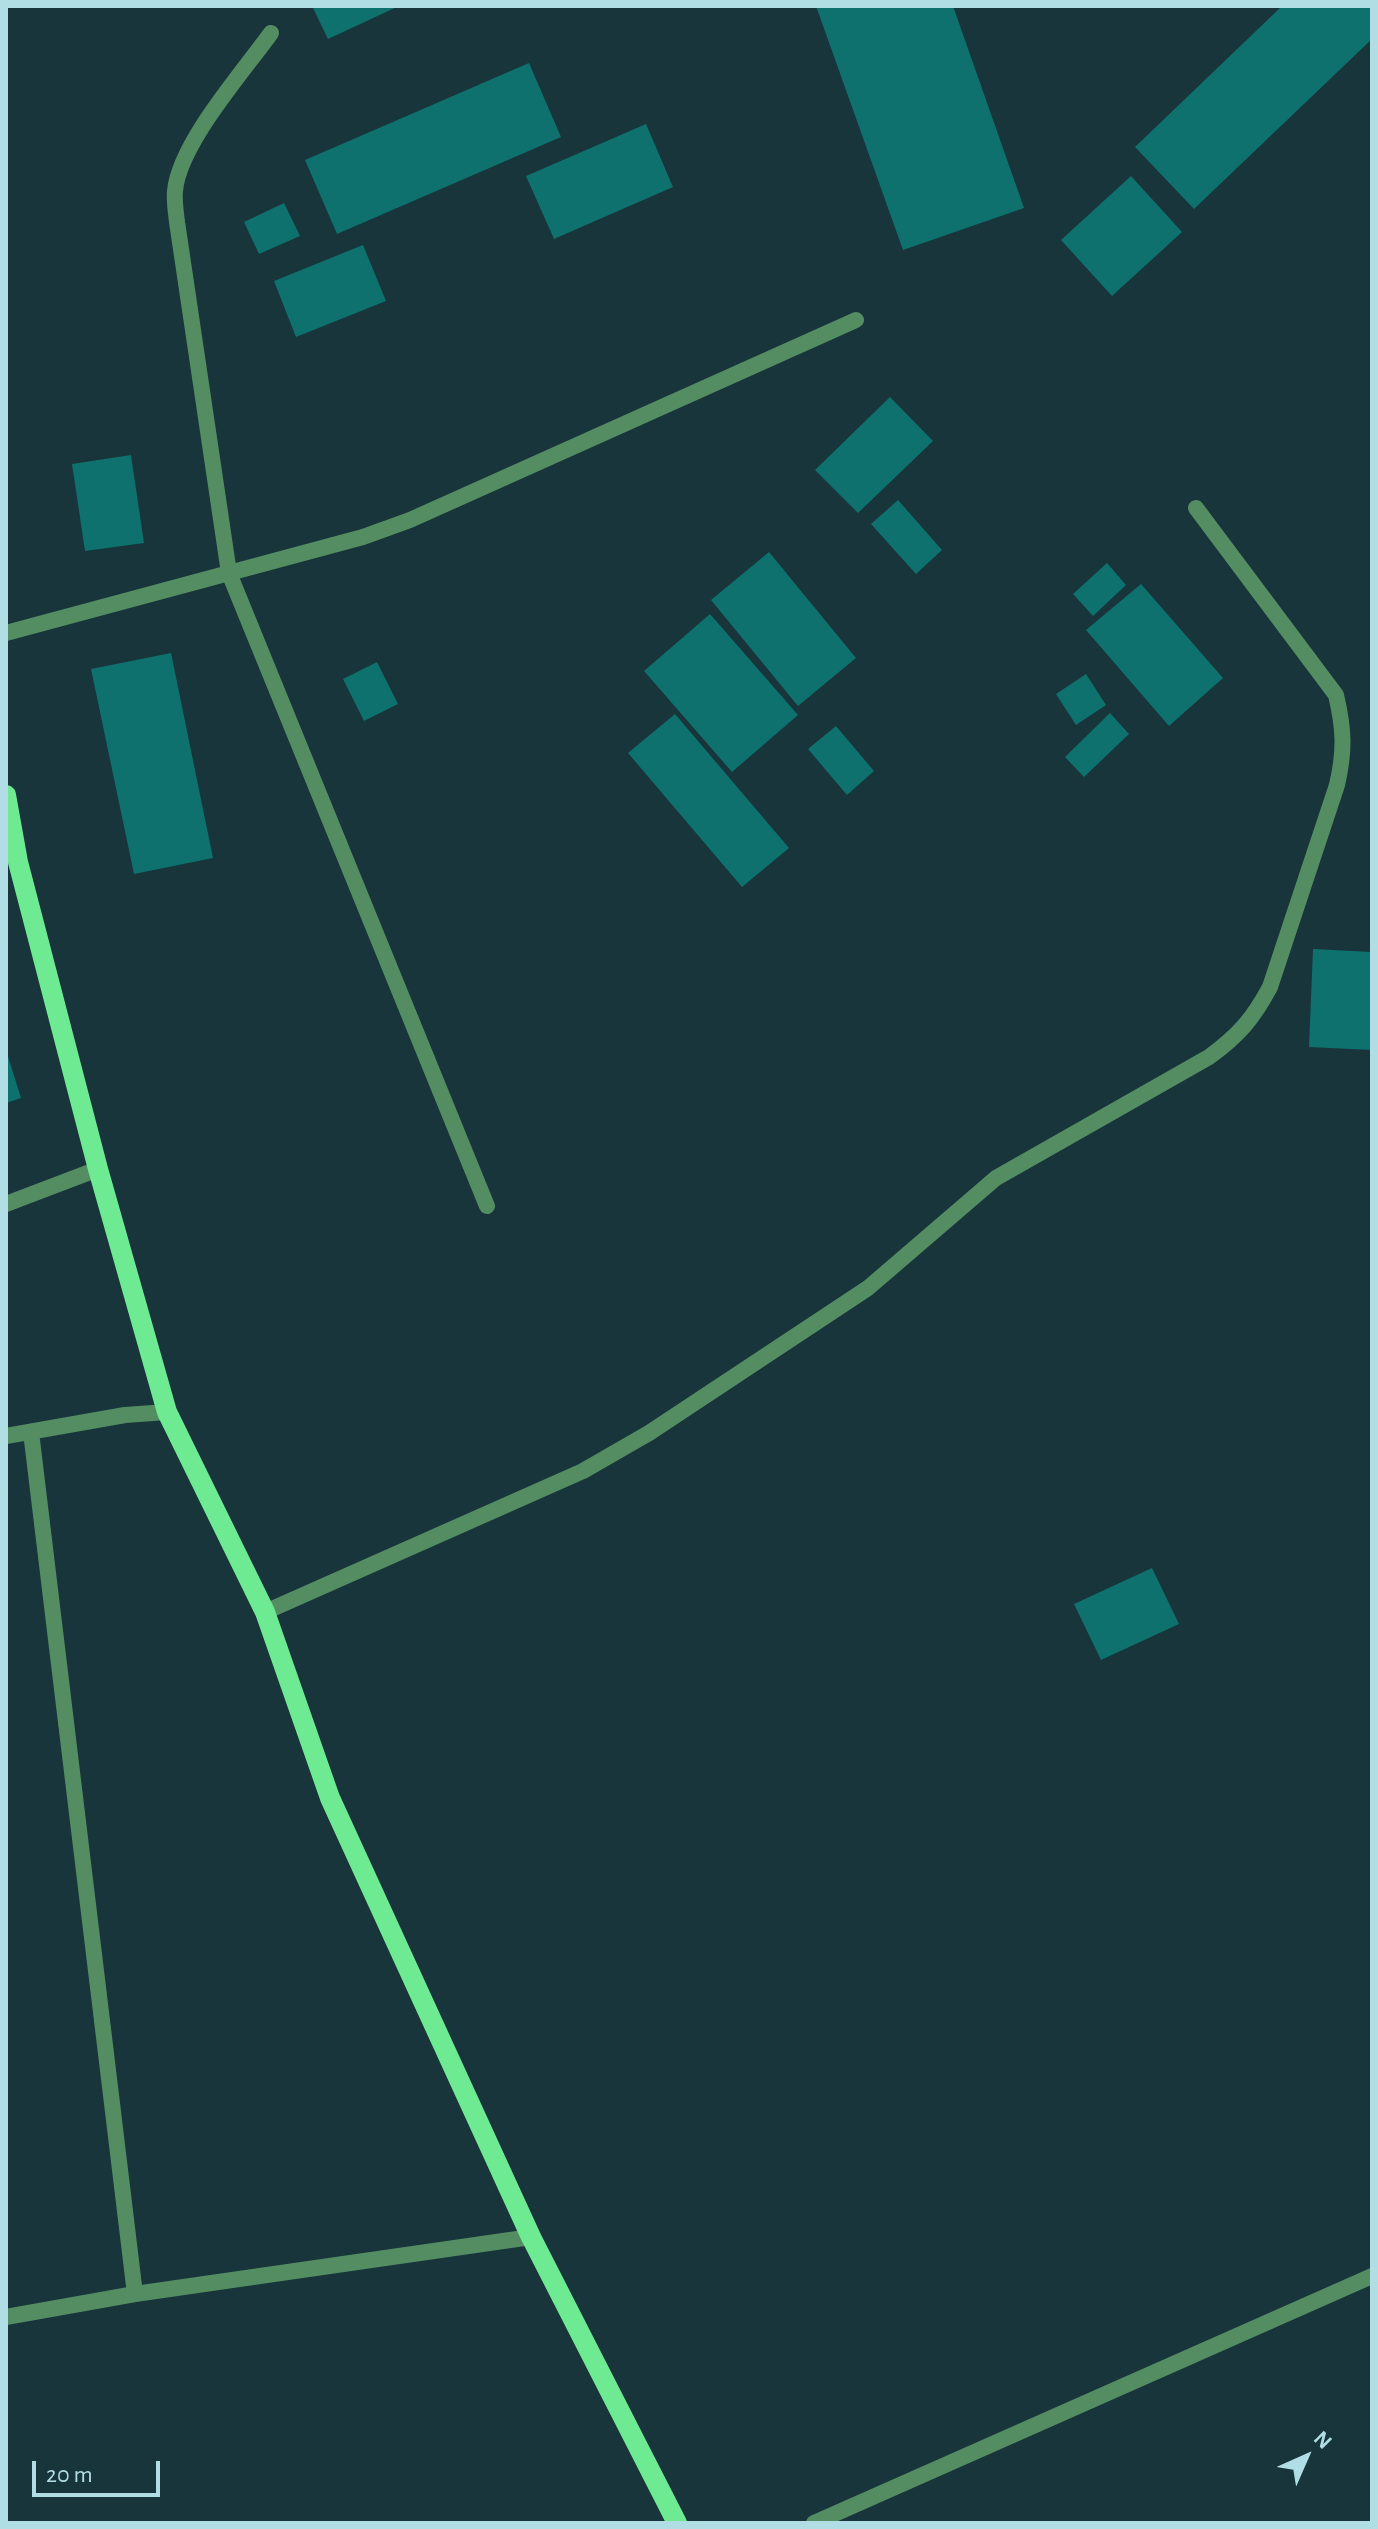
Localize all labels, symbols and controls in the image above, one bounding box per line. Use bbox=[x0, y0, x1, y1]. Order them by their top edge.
north arrow bbox=[1266, 2417, 1346, 2497]
text: N bbox=[1310, 2427, 1336, 2453]
scale bar bbox=[36, 2445, 164, 2495]
text: 20 m bbox=[46, 2463, 93, 2487]

